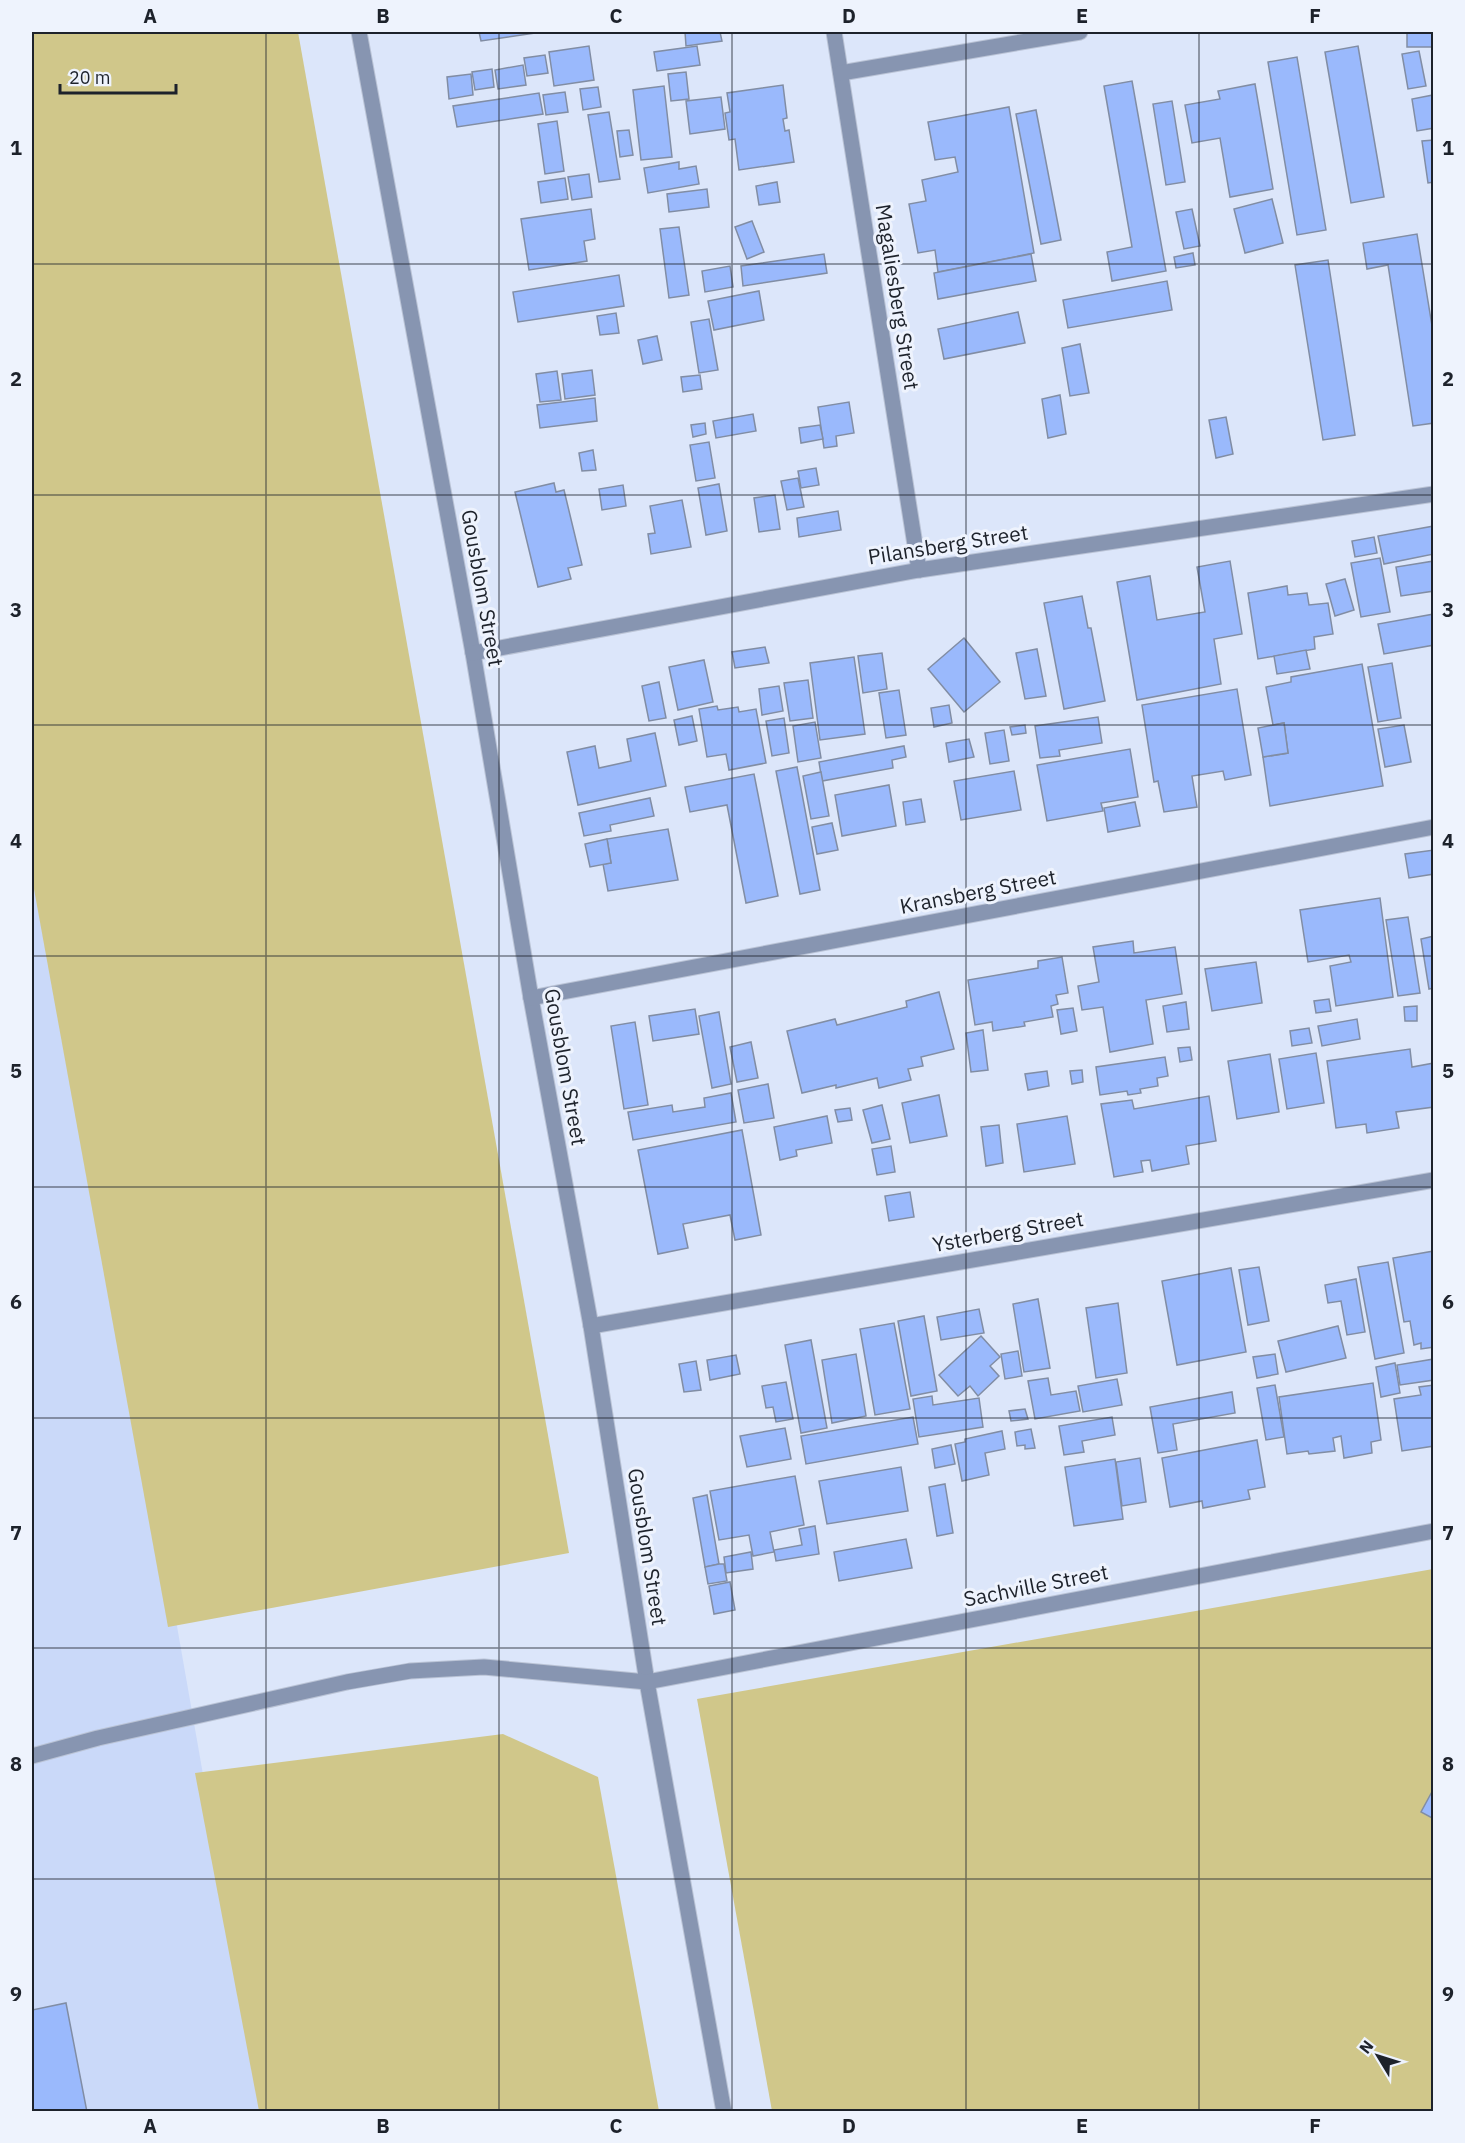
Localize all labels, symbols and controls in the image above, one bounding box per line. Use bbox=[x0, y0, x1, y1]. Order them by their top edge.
text: A bbox=[143, 2, 157, 29]
text: B bbox=[376, 2, 390, 29]
text: C bbox=[609, 2, 623, 29]
text: D bbox=[842, 2, 856, 29]
text: E bbox=[1076, 2, 1088, 29]
text: F bbox=[1309, 2, 1321, 29]
scale bar bbox=[60, 57, 176, 95]
text: 20 m bbox=[69, 66, 111, 89]
text: 1 bbox=[10, 134, 22, 161]
text: 1 bbox=[1442, 134, 1454, 161]
street label: Magaliesberg Street bbox=[869, 202, 927, 392]
text: 2 bbox=[10, 365, 22, 392]
text: 2 bbox=[1442, 365, 1454, 392]
street label: Gousblom Street bbox=[455, 507, 511, 669]
street label: Pilansberg Street bbox=[866, 518, 1030, 570]
text: 3 bbox=[10, 596, 22, 623]
text: 3 bbox=[1442, 596, 1454, 623]
text: 4 bbox=[10, 827, 22, 854]
text: 4 bbox=[1442, 827, 1454, 854]
street label: Kransberg Street bbox=[897, 862, 1058, 920]
street label: Gousblom Street bbox=[538, 986, 594, 1148]
text: 5 bbox=[10, 1057, 22, 1084]
text: 5 bbox=[1442, 1057, 1454, 1084]
street label: Ysterberg Street bbox=[930, 1204, 1085, 1258]
text: 6 bbox=[10, 1288, 22, 1315]
text: 6 bbox=[1442, 1288, 1454, 1315]
street label: Gousblom Street bbox=[622, 1466, 674, 1628]
text: 7 bbox=[10, 1519, 22, 1546]
text: 7 bbox=[1442, 1519, 1454, 1546]
street label: Sachville Street bbox=[961, 1557, 1110, 1613]
text: 8 bbox=[10, 1750, 22, 1777]
text: 8 bbox=[1442, 1750, 1454, 1777]
text: 9 bbox=[10, 1980, 22, 2007]
text: 9 bbox=[1442, 1980, 1454, 2007]
north arrow bbox=[1348, 2026, 1408, 2086]
text: N bbox=[1355, 2036, 1378, 2057]
text: A bbox=[143, 2112, 157, 2139]
text: B bbox=[376, 2112, 390, 2139]
text: C bbox=[609, 2112, 623, 2139]
text: D bbox=[842, 2112, 856, 2139]
text: E bbox=[1076, 2112, 1088, 2139]
text: F bbox=[1309, 2112, 1321, 2139]

